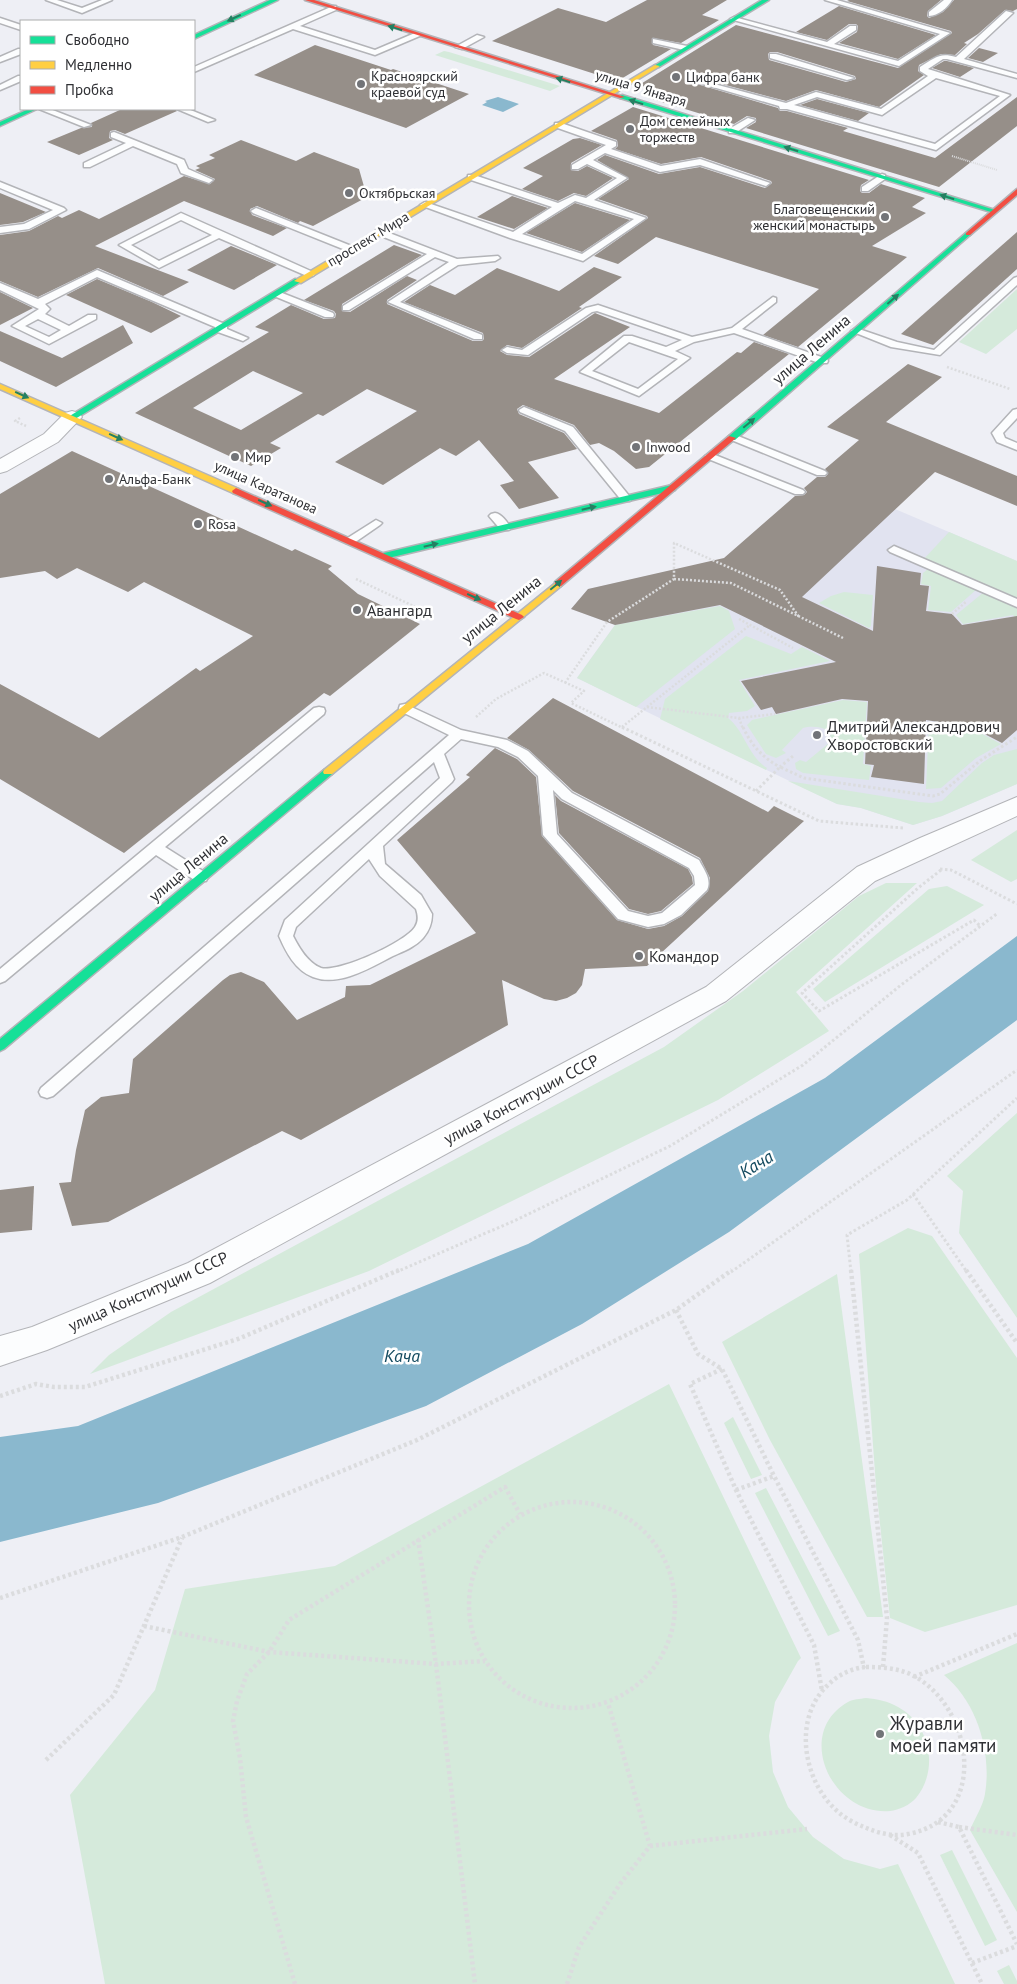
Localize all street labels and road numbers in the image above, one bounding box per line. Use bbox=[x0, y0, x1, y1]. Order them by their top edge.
street label: улица 9 Января bbox=[593, 66, 689, 110]
street label: проспект Мира bbox=[324, 207, 412, 270]
street label: улица Ленина bbox=[768, 310, 854, 388]
street label: улица Каратанова bbox=[212, 456, 320, 518]
street label: улица Ленина bbox=[457, 571, 545, 647]
street label: улица Ленина bbox=[144, 828, 232, 906]
street label: улица Конституции СССР bbox=[440, 1050, 602, 1148]
street label: улица Конституции СССР bbox=[65, 1247, 231, 1335]

